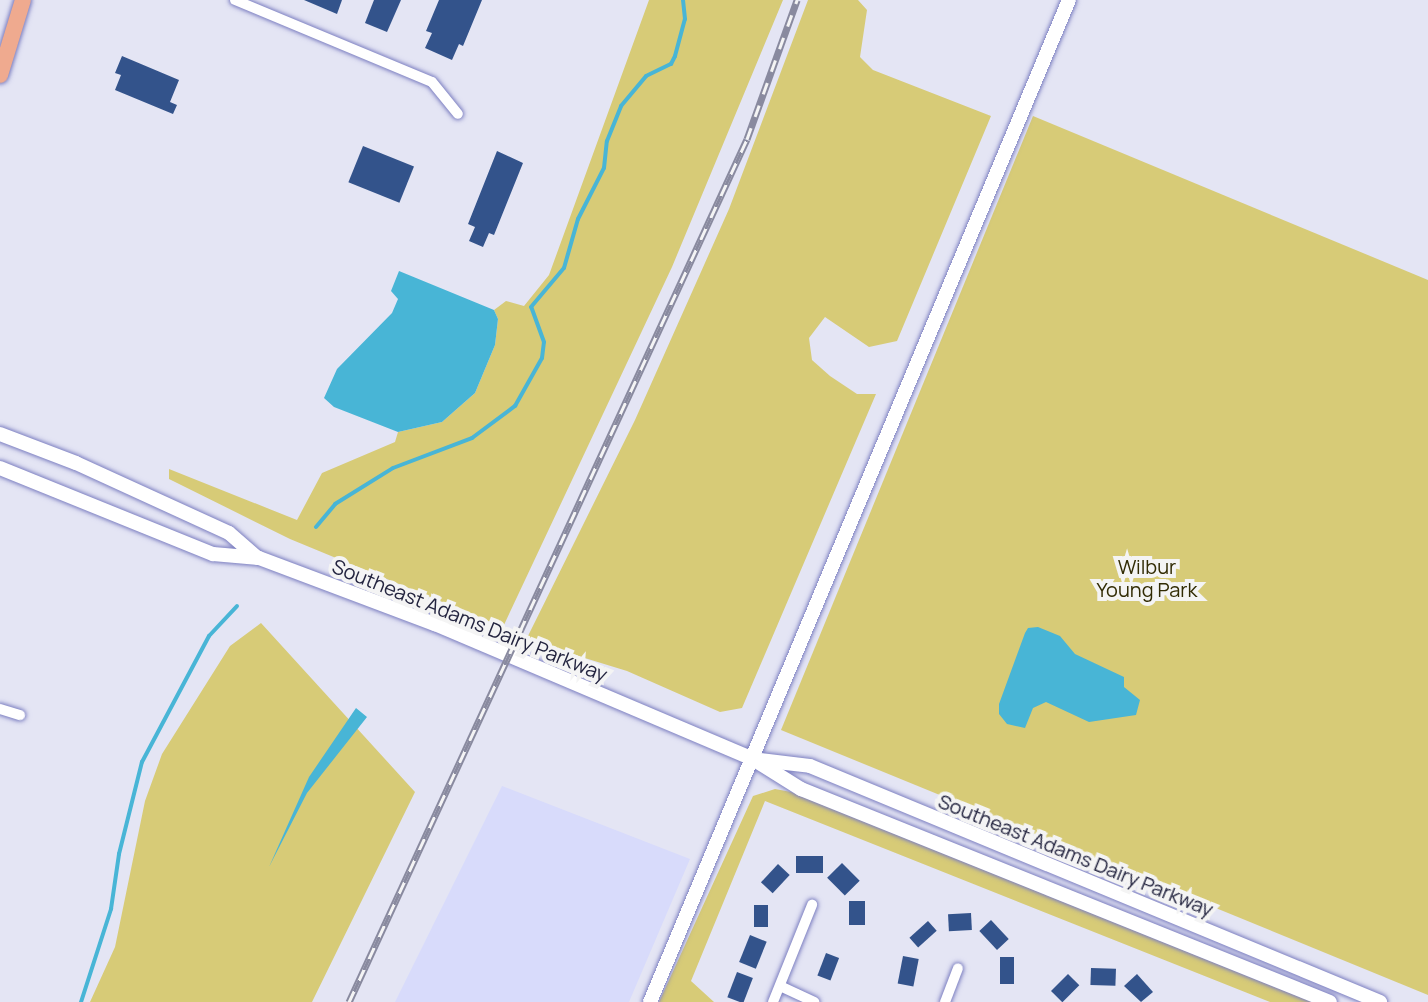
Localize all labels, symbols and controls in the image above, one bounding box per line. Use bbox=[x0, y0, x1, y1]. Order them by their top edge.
street label: Southeast Adams Dairy Parkway bbox=[329, 554, 611, 686]
park label: Wilbur Young Park bbox=[1097, 554, 1197, 601]
street label: Southeast Adams Dairy Parkway bbox=[935, 789, 1217, 921]

